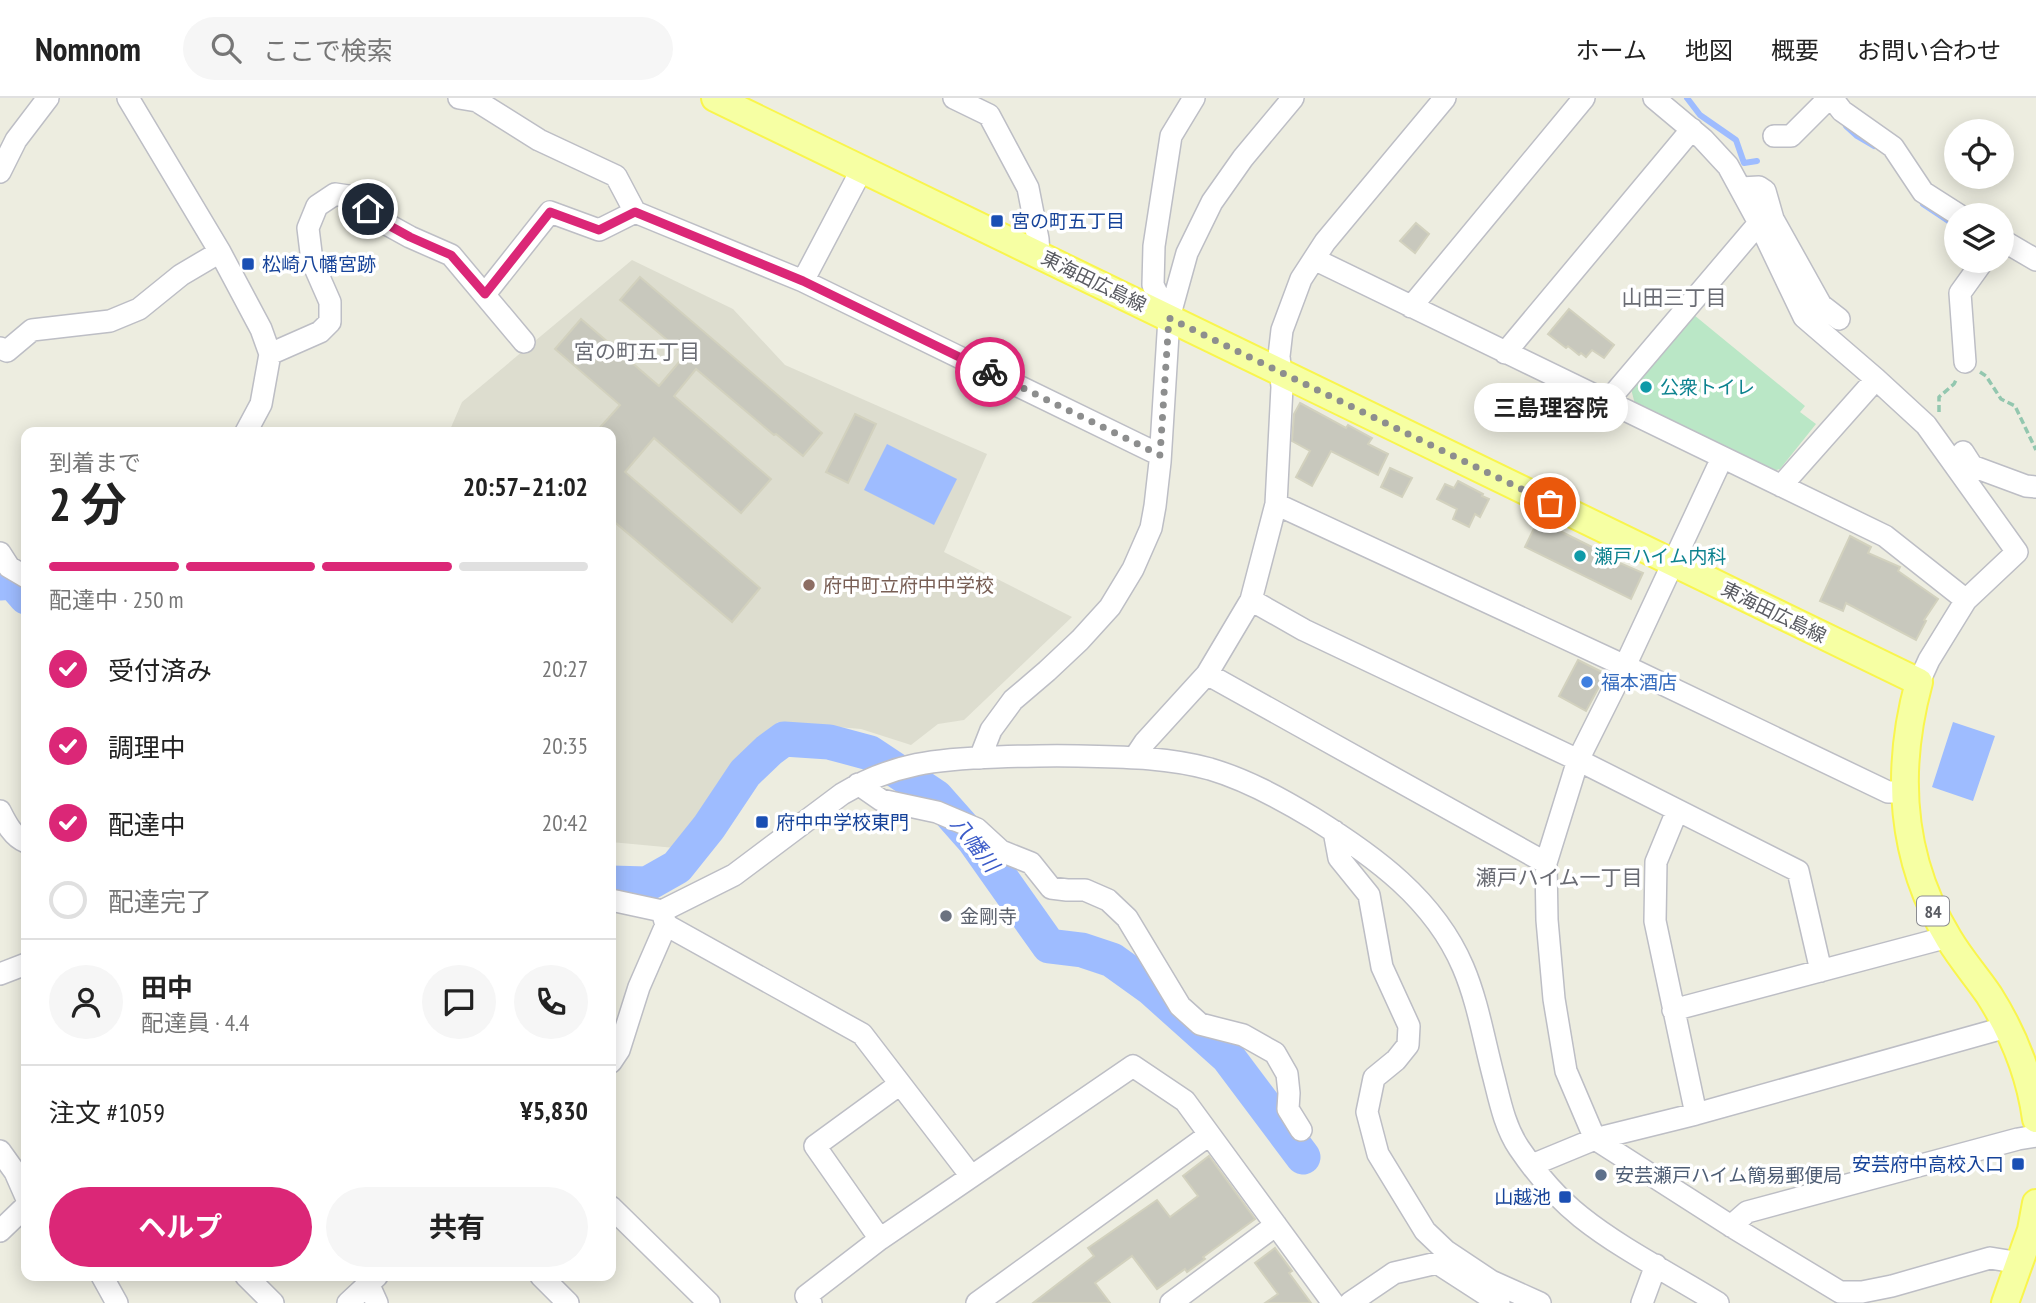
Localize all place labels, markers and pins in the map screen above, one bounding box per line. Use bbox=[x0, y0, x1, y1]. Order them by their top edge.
pin bbox=[338, 179, 398, 239]
place label: 宮の町五丁目 bbox=[1011, 209, 1125, 233]
marker: 宮の町五丁目 bbox=[989, 213, 1005, 229]
place label: 松崎八幡宮跡 bbox=[262, 252, 376, 276]
marker: 松崎八幡宮跡 bbox=[240, 256, 256, 272]
place label: 公衆トイレ bbox=[1660, 375, 1755, 399]
marker: 公衆トイレ bbox=[1638, 379, 1654, 395]
callout: 三島理容院 bbox=[1473, 384, 1627, 433]
pin bbox=[1520, 473, 1580, 533]
place label: 瀬戸ハイム内科 bbox=[1594, 544, 1726, 568]
marker: 瀬戸ハイム内科 bbox=[1572, 548, 1588, 564]
place label: 府中町立府中中学校 bbox=[823, 573, 994, 597]
marker: 府中町立府中中学校 bbox=[801, 577, 817, 593]
place label: 福本酒店 bbox=[1601, 670, 1677, 694]
marker: 福本酒店 bbox=[1579, 674, 1595, 690]
place label: 府中中学校東門 bbox=[776, 810, 909, 834]
marker: 府中中学校東門 bbox=[754, 814, 770, 830]
place label: 金剛寺 bbox=[960, 904, 1017, 928]
marker: 金剛寺 bbox=[938, 908, 954, 924]
place label: 安芸府中高校入口 bbox=[1852, 1152, 2004, 1176]
marker: 安芸府中高校入口 bbox=[2010, 1156, 2026, 1172]
place label: 安芸瀬戸ハイム簡易郵便局 bbox=[1615, 1163, 1842, 1187]
marker: 安芸瀬戸ハイム簡易郵便局 bbox=[1593, 1167, 1609, 1183]
place label: 山越池 bbox=[1494, 1185, 1551, 1209]
marker: 山越池 bbox=[1557, 1189, 1573, 1205]

